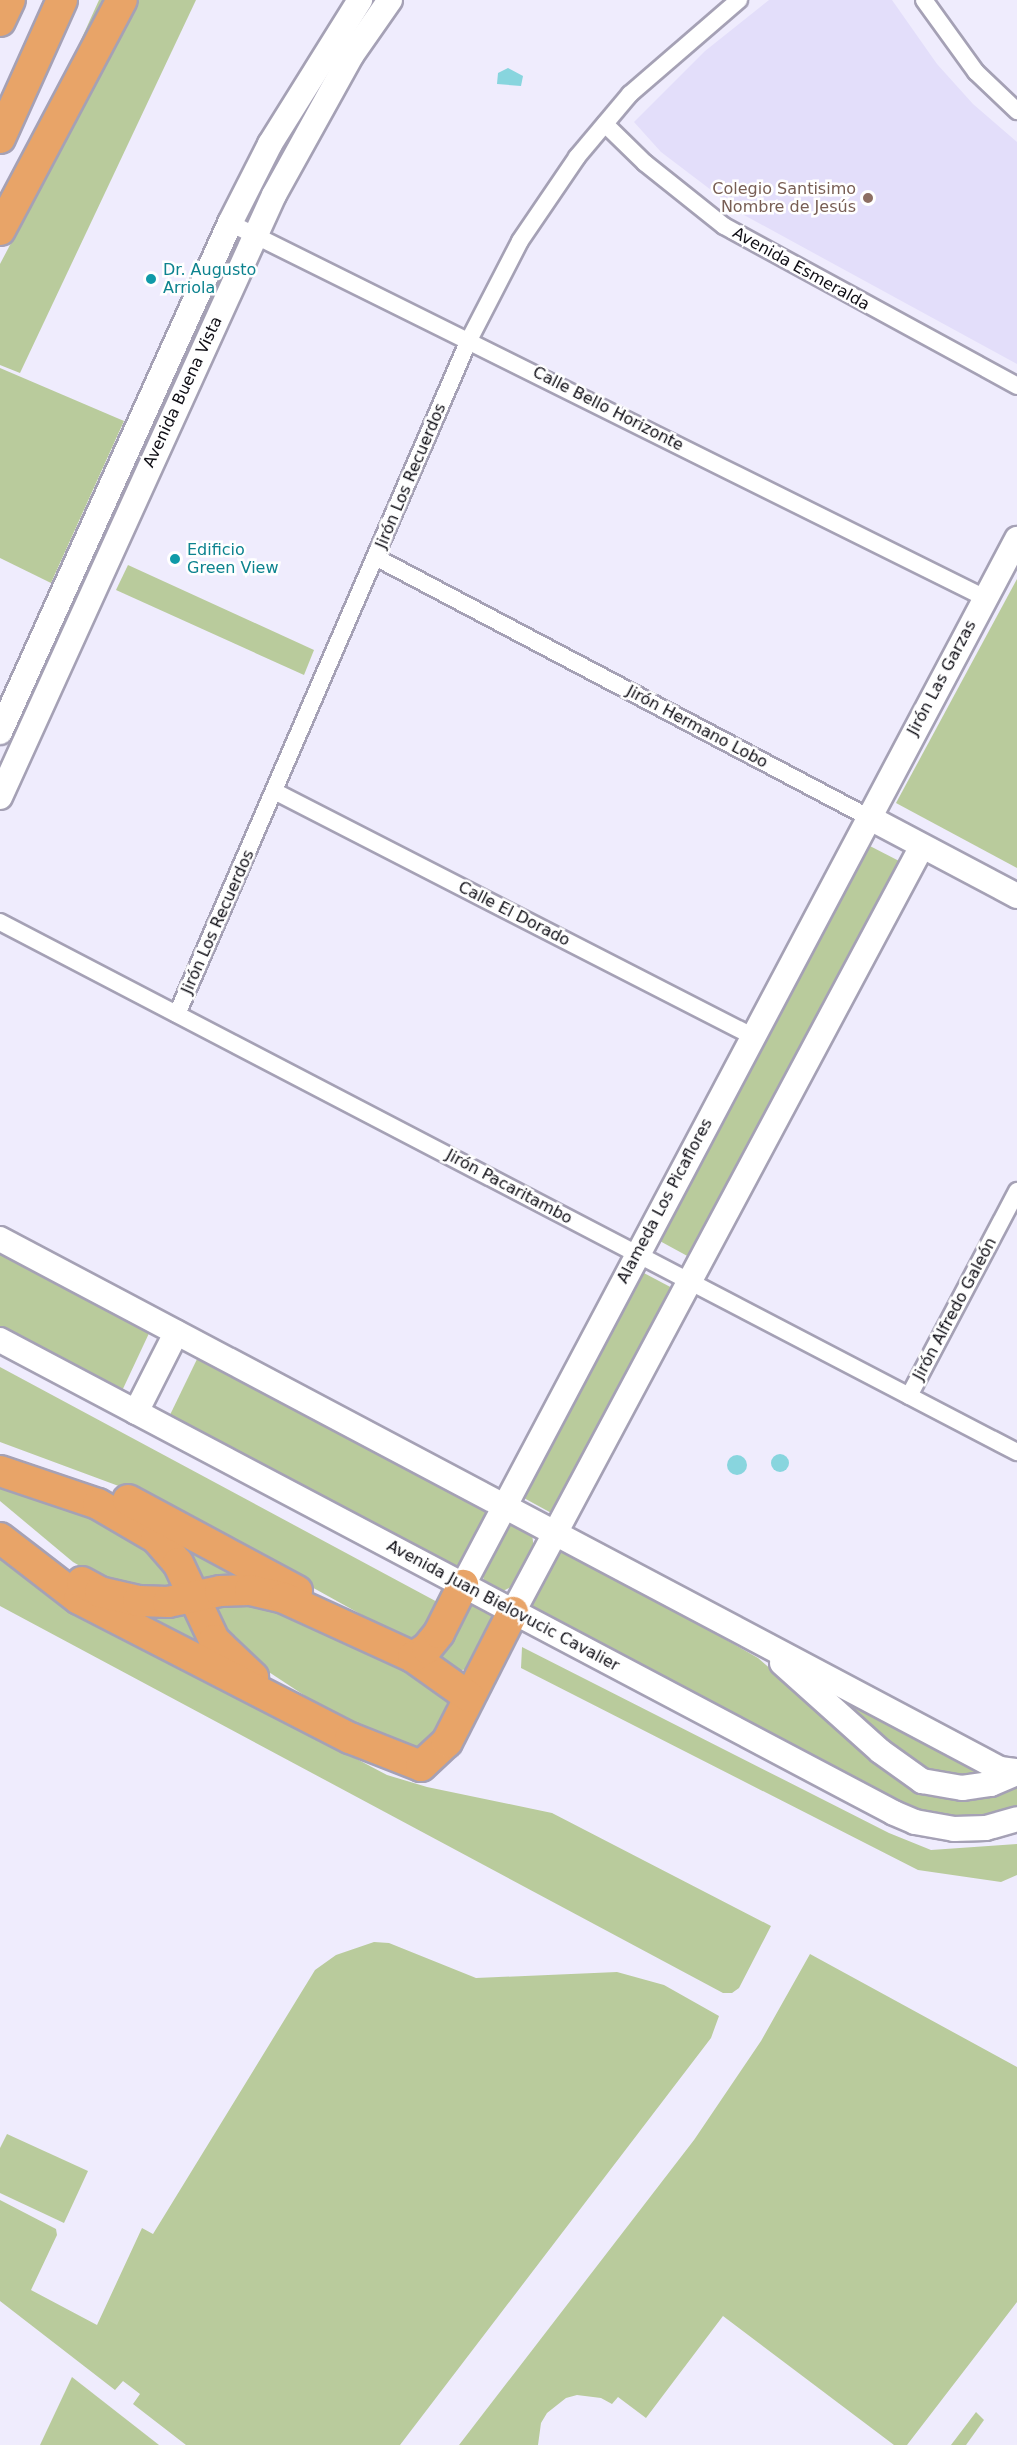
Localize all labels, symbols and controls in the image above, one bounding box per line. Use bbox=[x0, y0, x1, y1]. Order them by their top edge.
place label: Colegio Santisimo Nombre de Jesús bbox=[712, 179, 856, 217]
marker: Colegio Santisimo Nombre de Jesús bbox=[861, 191, 875, 205]
street label: Avenida Esmeralda bbox=[729, 223, 873, 315]
place label: Dr. Augusto Arriola bbox=[163, 260, 256, 298]
marker: Dr. Augusto Arriola bbox=[144, 272, 158, 286]
street label: Avenida Buena Vista bbox=[140, 313, 226, 471]
street label: Calle Bello Horizonte bbox=[529, 363, 687, 455]
street label: Jirón Los Recuerdos bbox=[372, 401, 450, 551]
place label: Edificio Green View bbox=[187, 540, 279, 578]
marker: Edificio Green View bbox=[168, 552, 182, 566]
street label: Jirón Las Garzas bbox=[904, 617, 980, 739]
street label: Jirón Hermano Lobo bbox=[623, 682, 771, 772]
street label: Jirón Los Recuerdos bbox=[178, 847, 258, 997]
street label: Calle El Dorado bbox=[455, 878, 573, 950]
street label: Alameda Los Picaflores bbox=[613, 1115, 717, 1287]
street label: Jirón Pacaritambo bbox=[443, 1146, 575, 1228]
street label: Jirón Alfredo Galeón bbox=[909, 1234, 1001, 1384]
street label: Avenida Juan Bielovucic Cavalier bbox=[383, 1536, 623, 1676]

